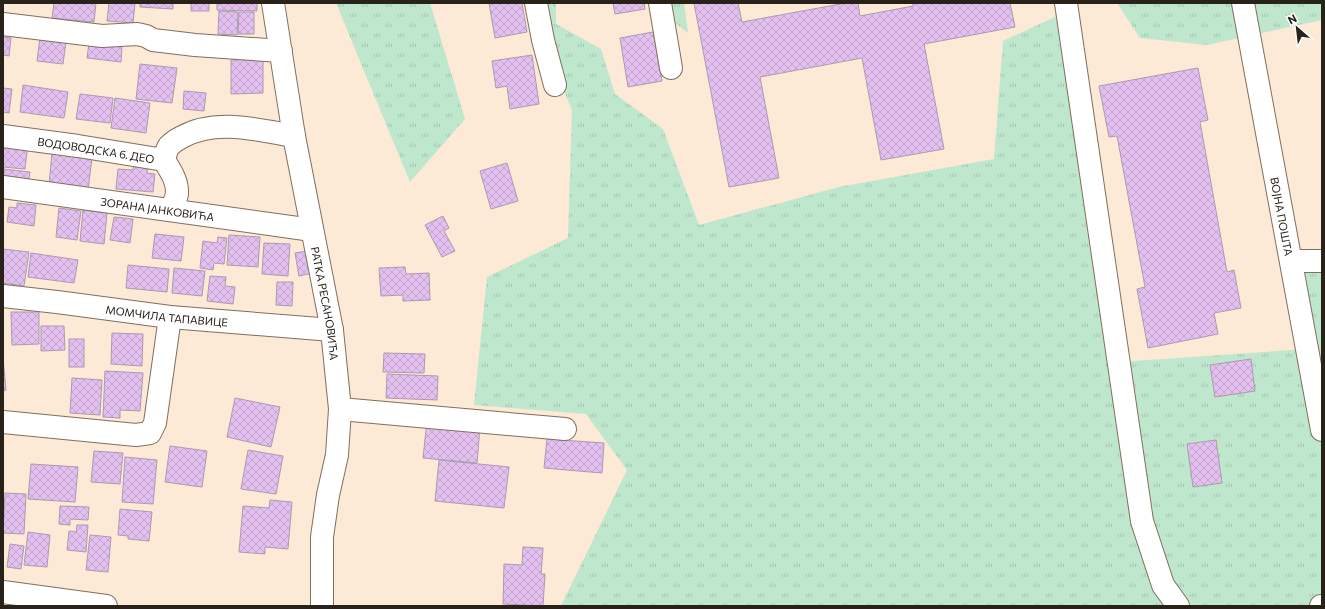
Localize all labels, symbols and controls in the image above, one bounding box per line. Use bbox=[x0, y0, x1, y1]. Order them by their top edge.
north arrow bbox=[1277, 8, 1317, 48]
text: N bbox=[1285, 11, 1299, 26]
street label: ВОДОВОДСКА 6. ДЕО bbox=[37, 134, 155, 165]
street label: ВОЈНА ПОШТА bbox=[1269, 176, 1296, 257]
street label: ЗОРАНА ЈАНКОВИЋА bbox=[100, 194, 216, 223]
street label: РАТКА РЕСАНОВИЋА bbox=[309, 245, 342, 361]
street label: МОМЧИЛА ТАПАВИЦЕ bbox=[105, 302, 228, 328]

